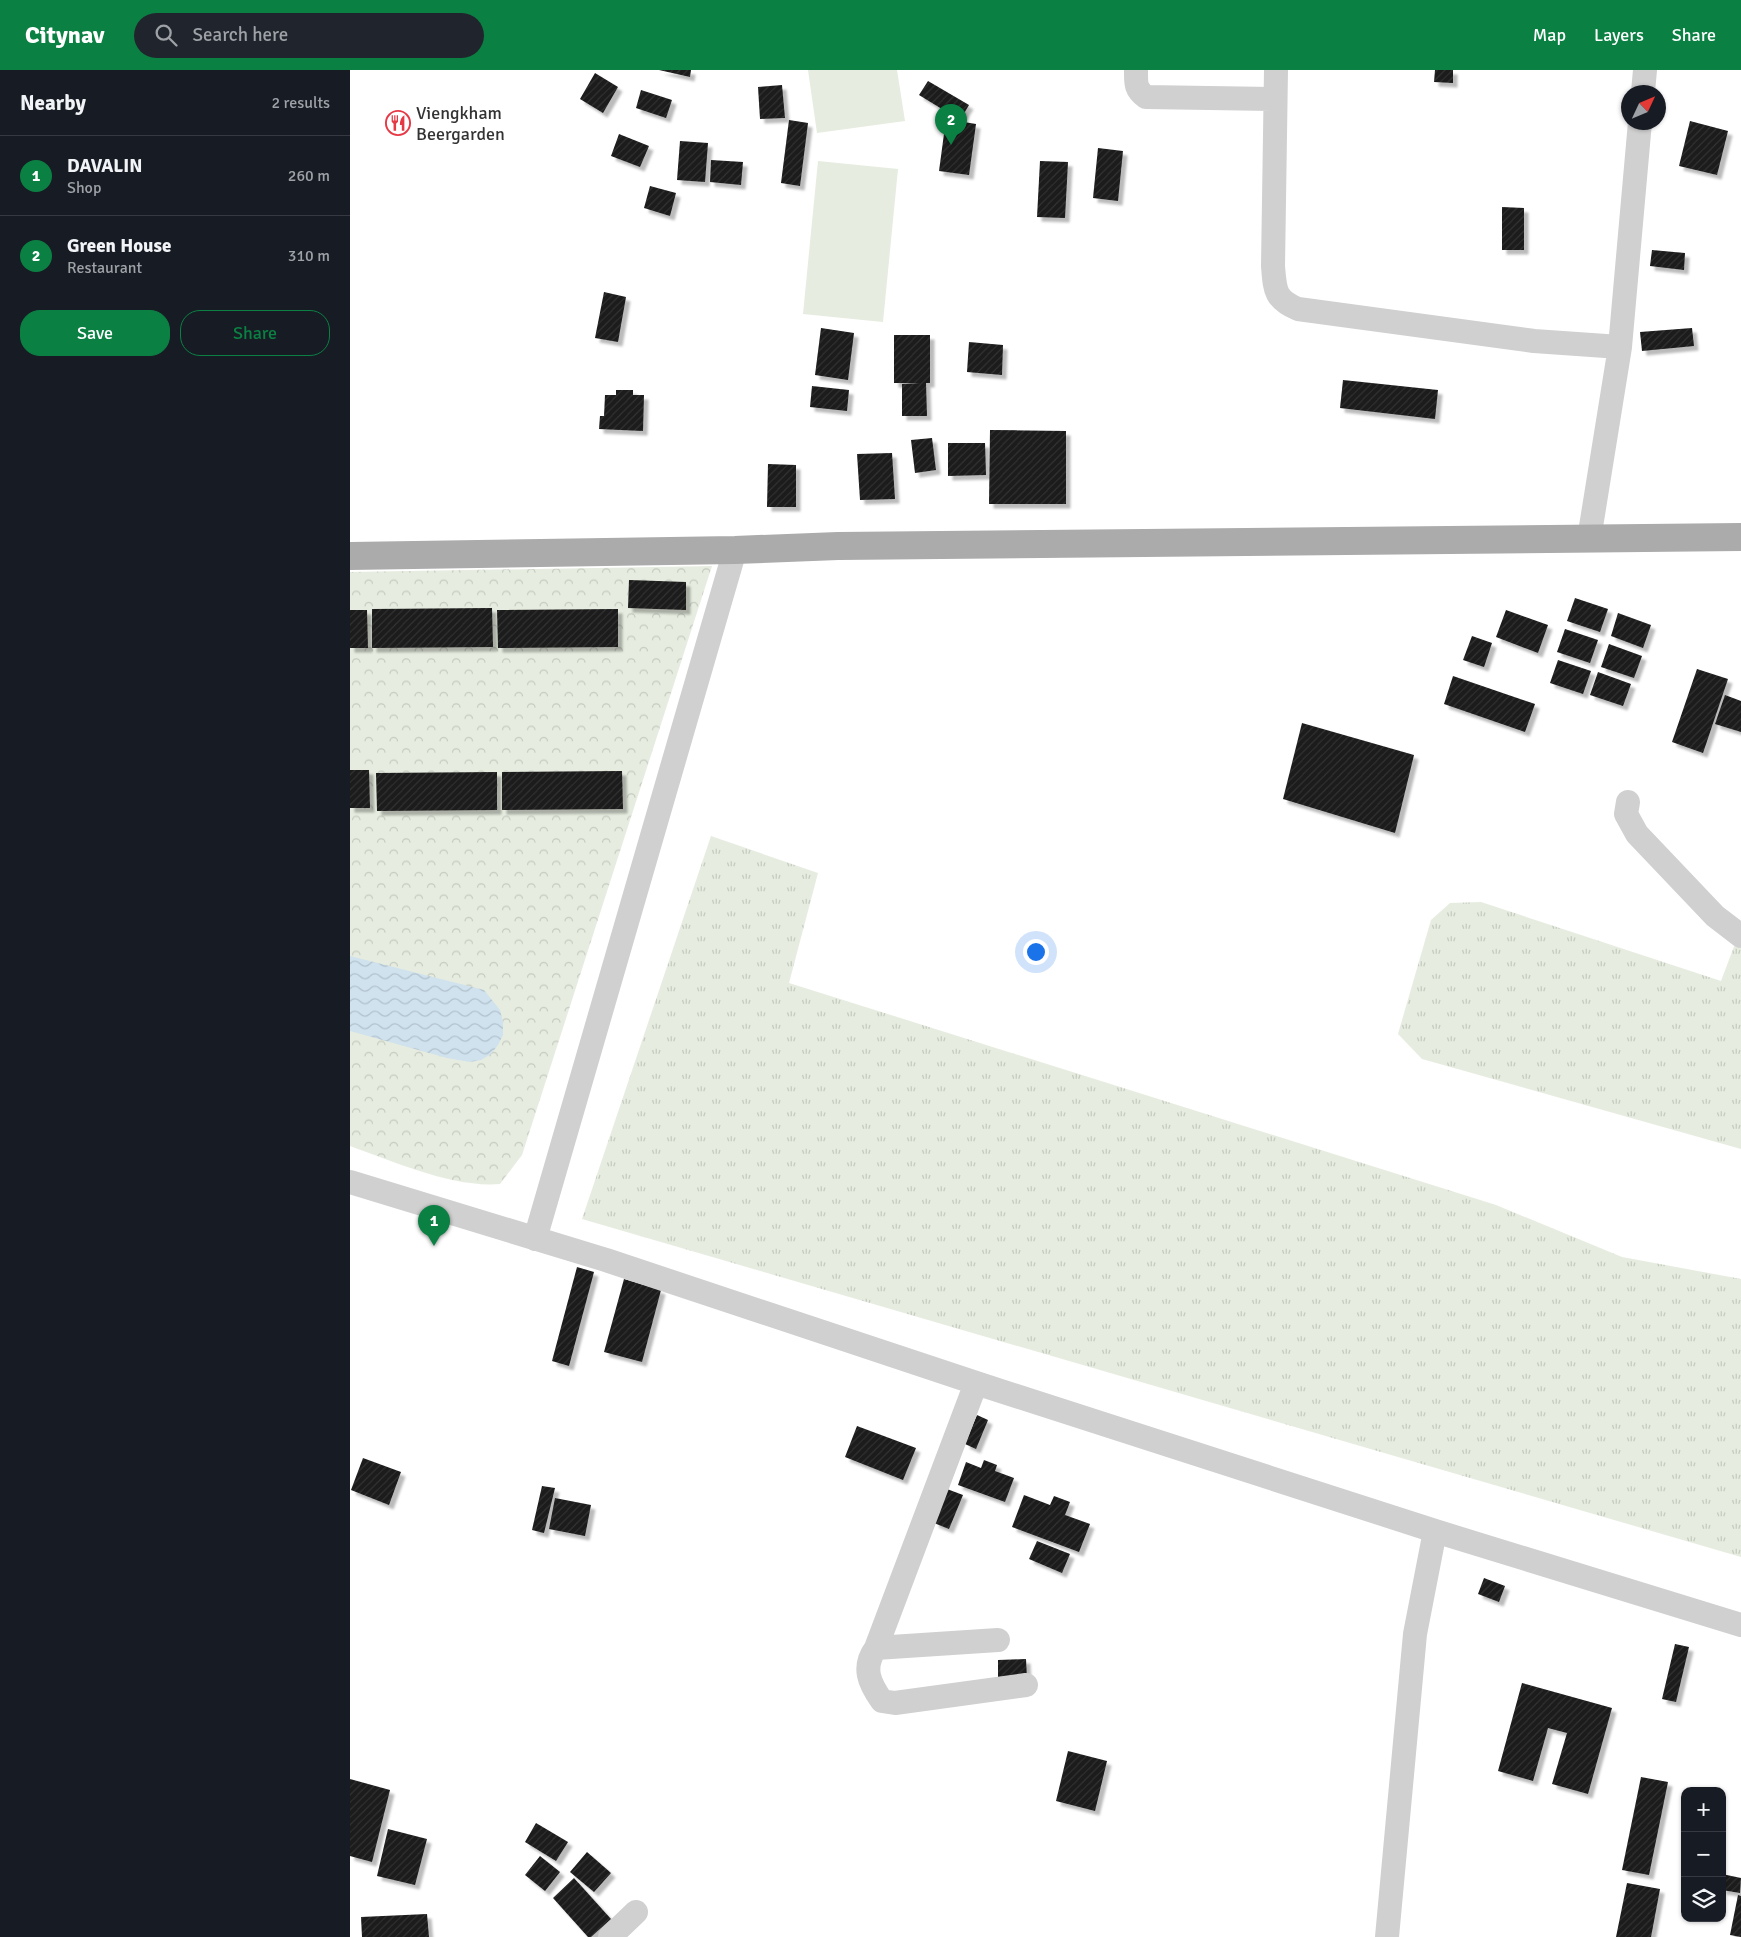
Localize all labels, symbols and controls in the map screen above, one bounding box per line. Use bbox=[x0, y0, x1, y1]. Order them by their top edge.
search box bbox=[134, 13, 484, 58]
text: Citynav bbox=[25, 20, 104, 50]
icon: search bbox=[152, 21, 180, 49]
text: Search here bbox=[192, 23, 288, 47]
text: Map bbox=[1533, 24, 1566, 46]
text: Layers bbox=[1594, 24, 1644, 46]
text: Share bbox=[1672, 24, 1716, 46]
north arrow bbox=[1621, 85, 1666, 130]
text: Nearby bbox=[20, 90, 86, 116]
text: 2 results bbox=[271, 93, 330, 113]
place label: Viengkham Beergarden bbox=[416, 102, 505, 145]
pin: 2 bbox=[935, 104, 967, 145]
restaurant icon: Viengkham Beergarden bbox=[385, 110, 411, 136]
text: DAVALIN bbox=[67, 154, 142, 178]
text: 1 bbox=[32, 166, 40, 186]
text: 260 m bbox=[288, 166, 330, 186]
text: Shop bbox=[67, 178, 101, 198]
text: Green House bbox=[67, 234, 171, 258]
text: 2 bbox=[32, 246, 40, 266]
text: 310 m bbox=[288, 246, 330, 266]
text: Restaurant bbox=[67, 258, 142, 278]
button: Save bbox=[20, 310, 170, 356]
button: Share bbox=[180, 310, 330, 356]
your location bbox=[1023, 939, 1049, 965]
pin: 1 bbox=[418, 1205, 450, 1246]
map controls bbox=[1681, 1787, 1726, 1922]
button: + bbox=[1681, 1787, 1726, 1832]
button: − bbox=[1681, 1832, 1726, 1877]
button: layers bbox=[1681, 1877, 1726, 1922]

